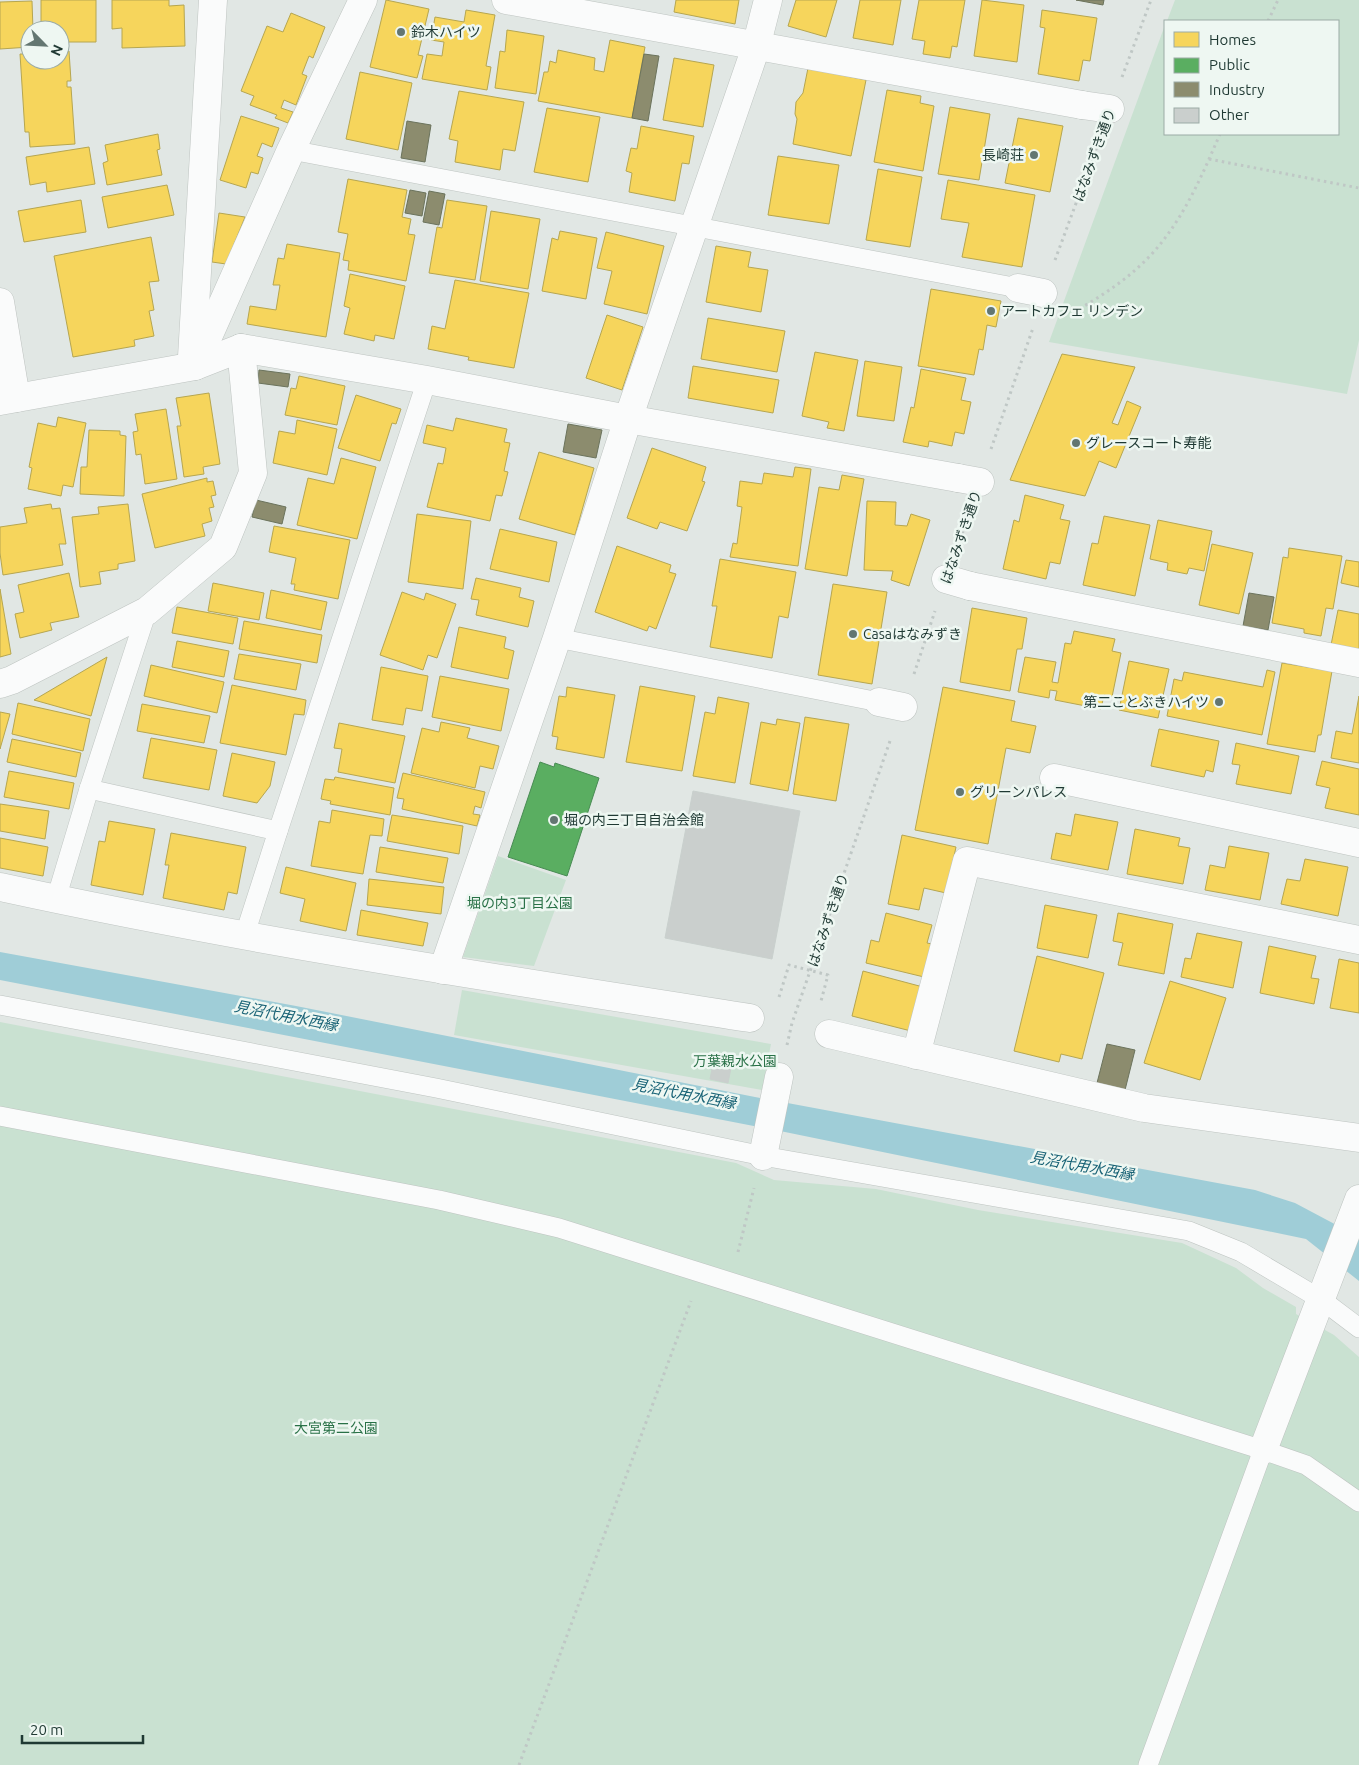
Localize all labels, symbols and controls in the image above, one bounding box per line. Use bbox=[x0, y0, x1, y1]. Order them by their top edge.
north arrow bbox=[20, 20, 70, 70]
legend bbox=[1164, 20, 1339, 135]
place label: 鈴木ハイツ bbox=[411, 24, 481, 40]
marker: 鈴木ハイツ bbox=[395, 26, 407, 38]
text: Homes bbox=[1209, 31, 1256, 48]
text: N bbox=[47, 42, 66, 58]
text: Public bbox=[1209, 56, 1250, 73]
text: Industry bbox=[1209, 81, 1264, 98]
street label: はなみずき通り bbox=[1070, 106, 1118, 204]
text: Other bbox=[1209, 106, 1249, 123]
place label: 長崎荘 bbox=[982, 147, 1024, 163]
marker: 長崎荘 bbox=[1028, 149, 1040, 161]
place label: アートカフェ リンデン bbox=[1001, 303, 1143, 319]
marker: アートカフェ リンデン bbox=[985, 305, 997, 317]
place label: グレースコート寿能 bbox=[1086, 435, 1211, 451]
marker: グレースコート寿能 bbox=[1070, 437, 1082, 449]
street label: はなみずき通り bbox=[937, 488, 985, 586]
place label: Casaはなみずき bbox=[863, 626, 962, 642]
marker: Casaはなみずき bbox=[847, 628, 859, 640]
place label: 第二ことぶきハイツ bbox=[1083, 694, 1209, 710]
marker: 第二ことぶきハイツ bbox=[1213, 696, 1225, 708]
place label: グリーンパレス bbox=[970, 784, 1067, 800]
marker: グリーンパレス bbox=[954, 786, 966, 798]
place label: 堀の内三丁目自治会館 bbox=[564, 812, 704, 828]
marker: 堀の内三丁目自治会館 bbox=[548, 814, 560, 826]
street label: はなみずき通り bbox=[804, 871, 852, 969]
park label: 堀の内3丁目公園 bbox=[467, 895, 573, 911]
water label: 見沼代用水西縁 bbox=[233, 997, 341, 1034]
park label: 万葉親水公園 bbox=[693, 1053, 777, 1069]
water label: 見沼代用水西縁 bbox=[631, 1075, 739, 1112]
water label: 見沼代用水西縁 bbox=[1029, 1148, 1137, 1183]
park label: 大宮第二公園 bbox=[294, 1420, 378, 1436]
scale bar bbox=[22, 1712, 144, 1744]
text: 20 m bbox=[30, 1721, 63, 1738]

